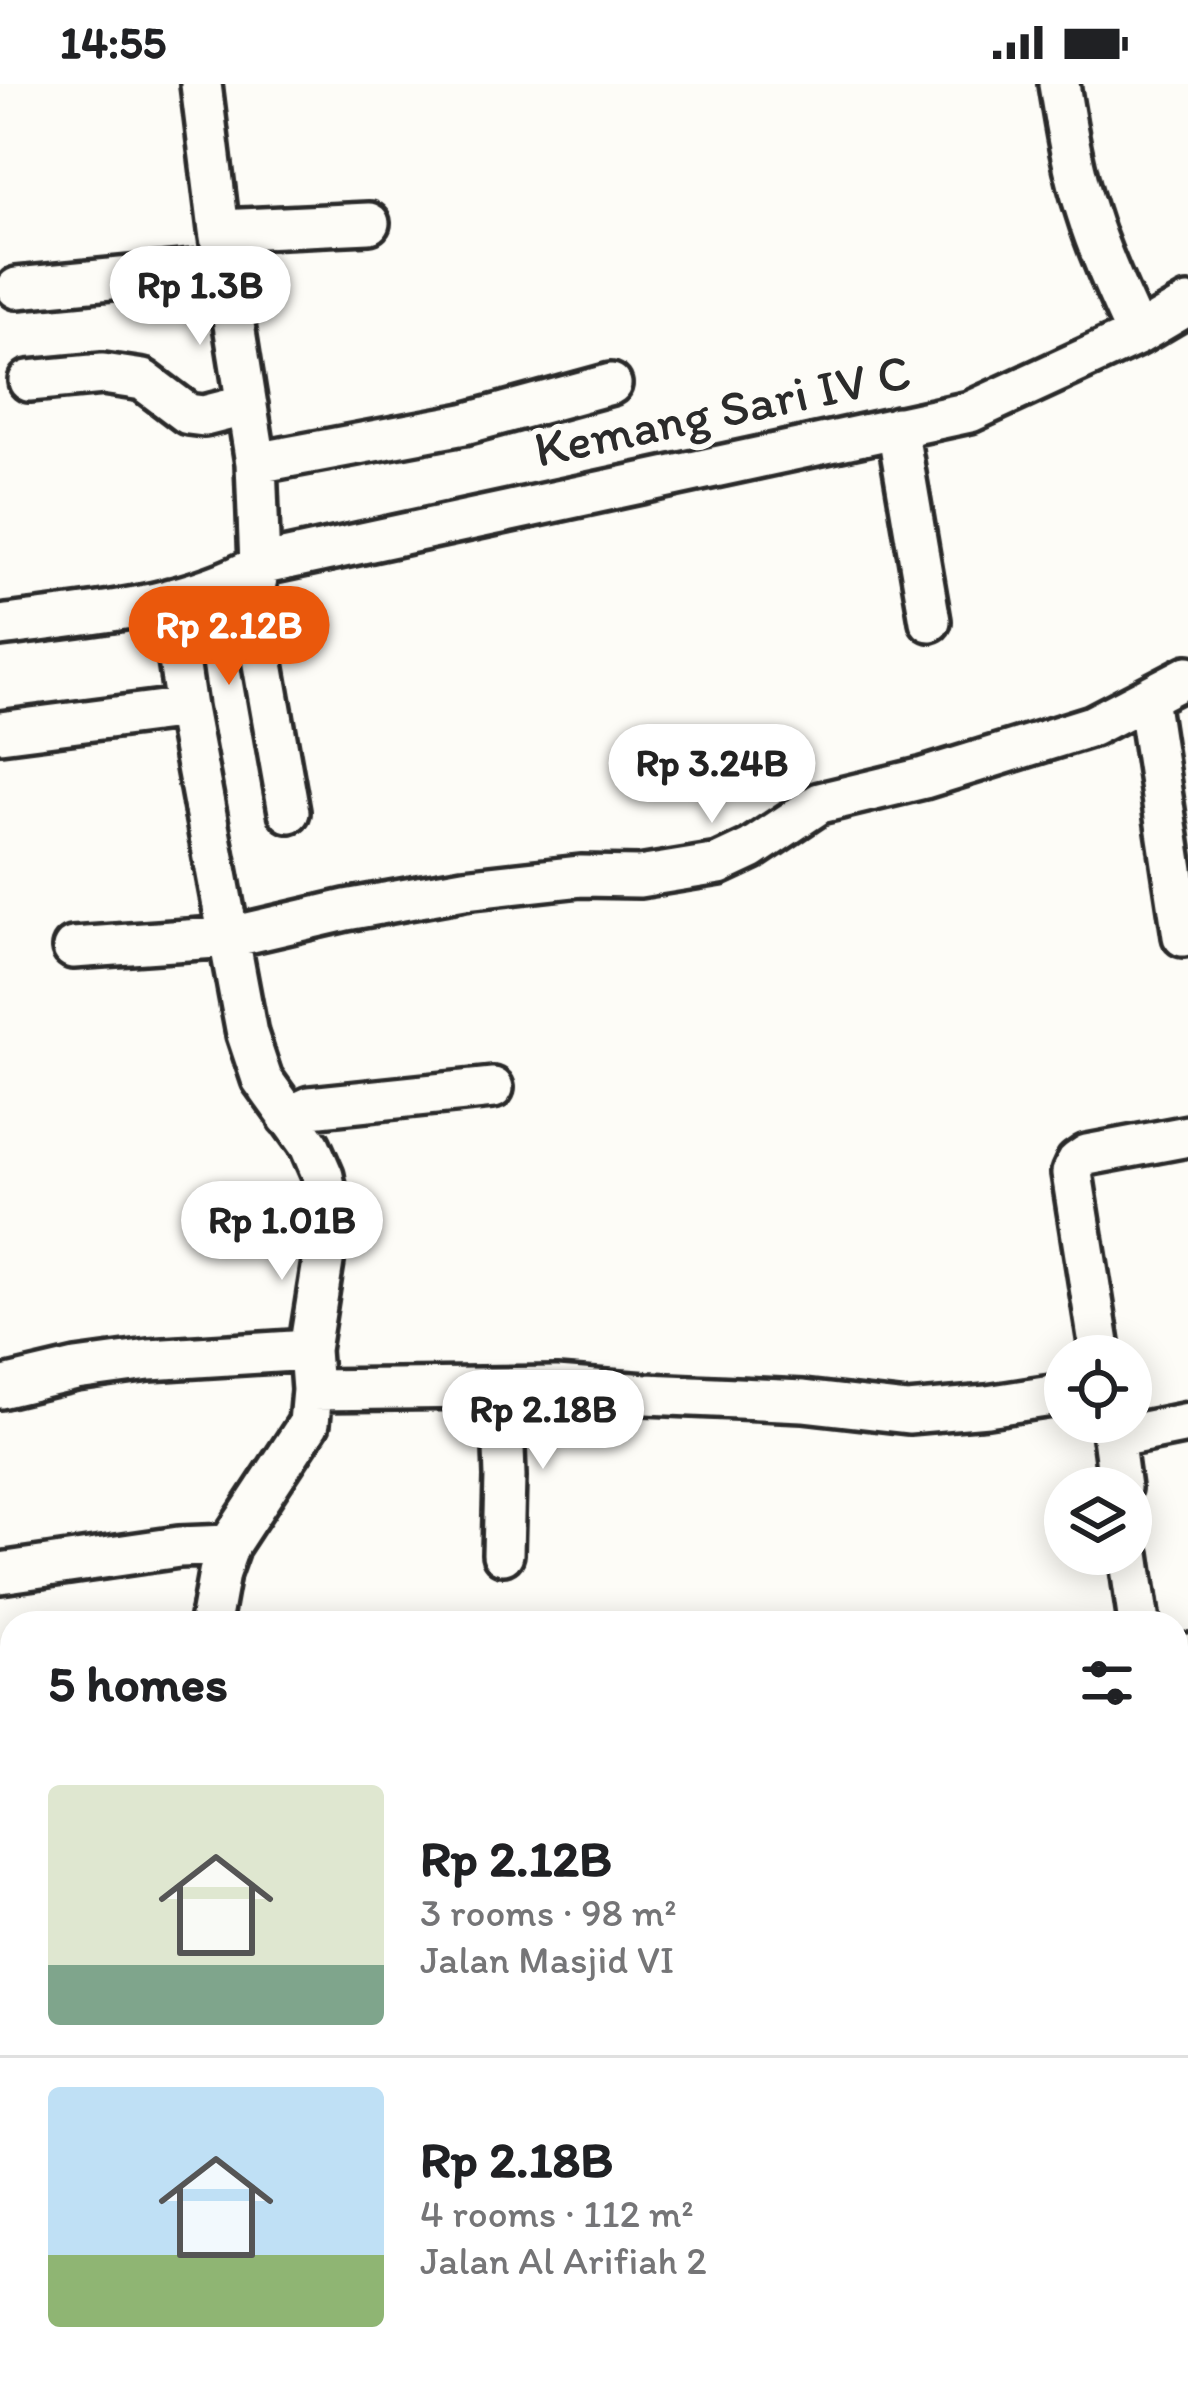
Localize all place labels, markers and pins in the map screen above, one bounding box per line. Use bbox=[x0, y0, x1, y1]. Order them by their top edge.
pin: Rp 1.3B bbox=[89, 246, 311, 348]
pin: Rp 2.12B bbox=[105, 586, 353, 688]
pin: Rp 3.24B bbox=[588, 724, 836, 826]
pin: Rp 1.01B bbox=[158, 1181, 406, 1283]
pin: Rp 2.18B bbox=[419, 1370, 667, 1472]

